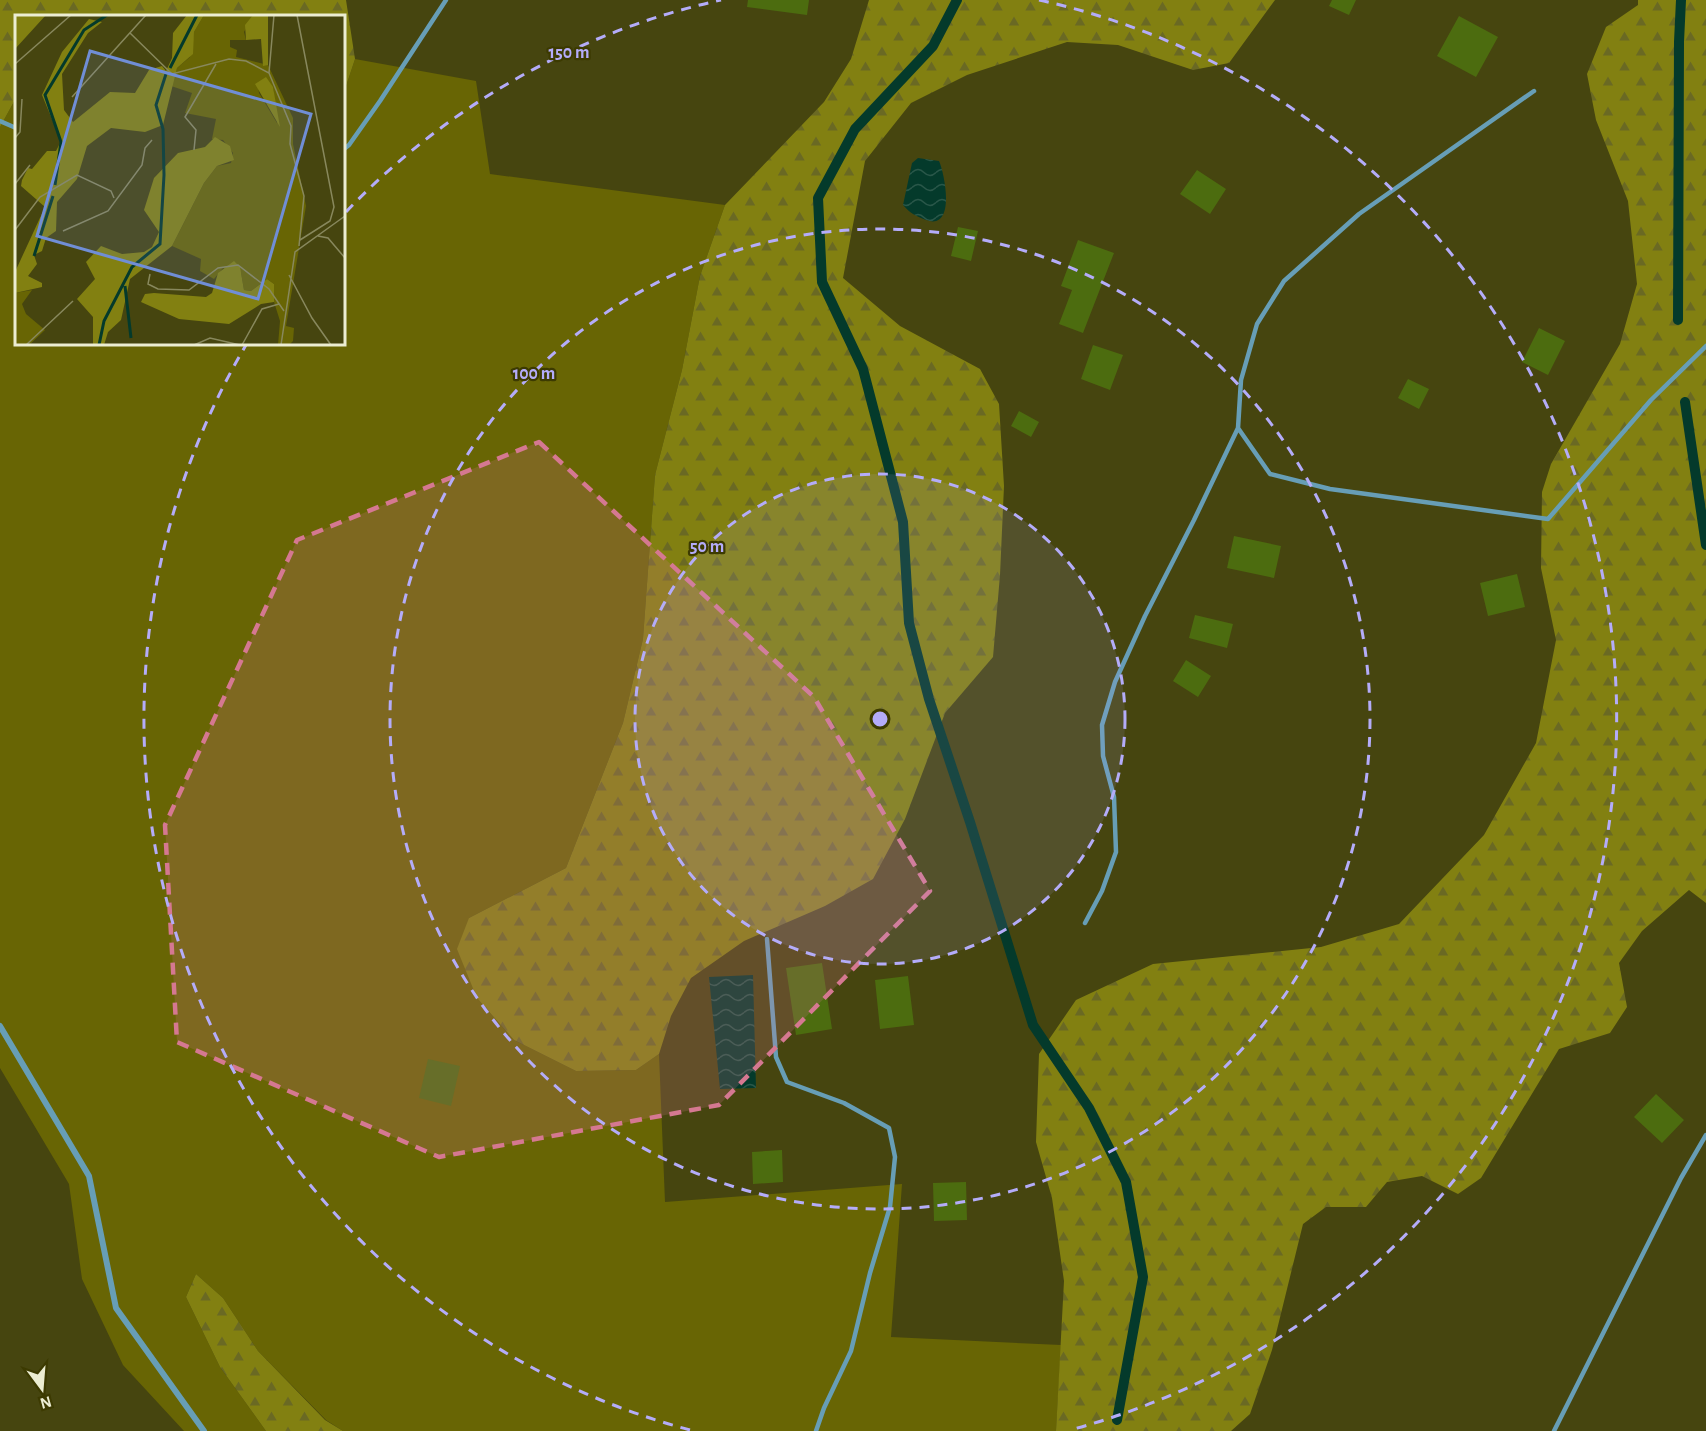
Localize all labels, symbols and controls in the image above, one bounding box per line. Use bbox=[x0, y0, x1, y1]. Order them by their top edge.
inset map bbox=[15, 15, 345, 345]
text: 150 m bbox=[549, 44, 589, 62]
text: 100 m bbox=[513, 365, 555, 383]
text: 50 m bbox=[690, 538, 724, 556]
centre of rings bbox=[870, 709, 890, 729]
north arrow bbox=[12, 1359, 72, 1419]
text: N bbox=[38, 1393, 53, 1412]

